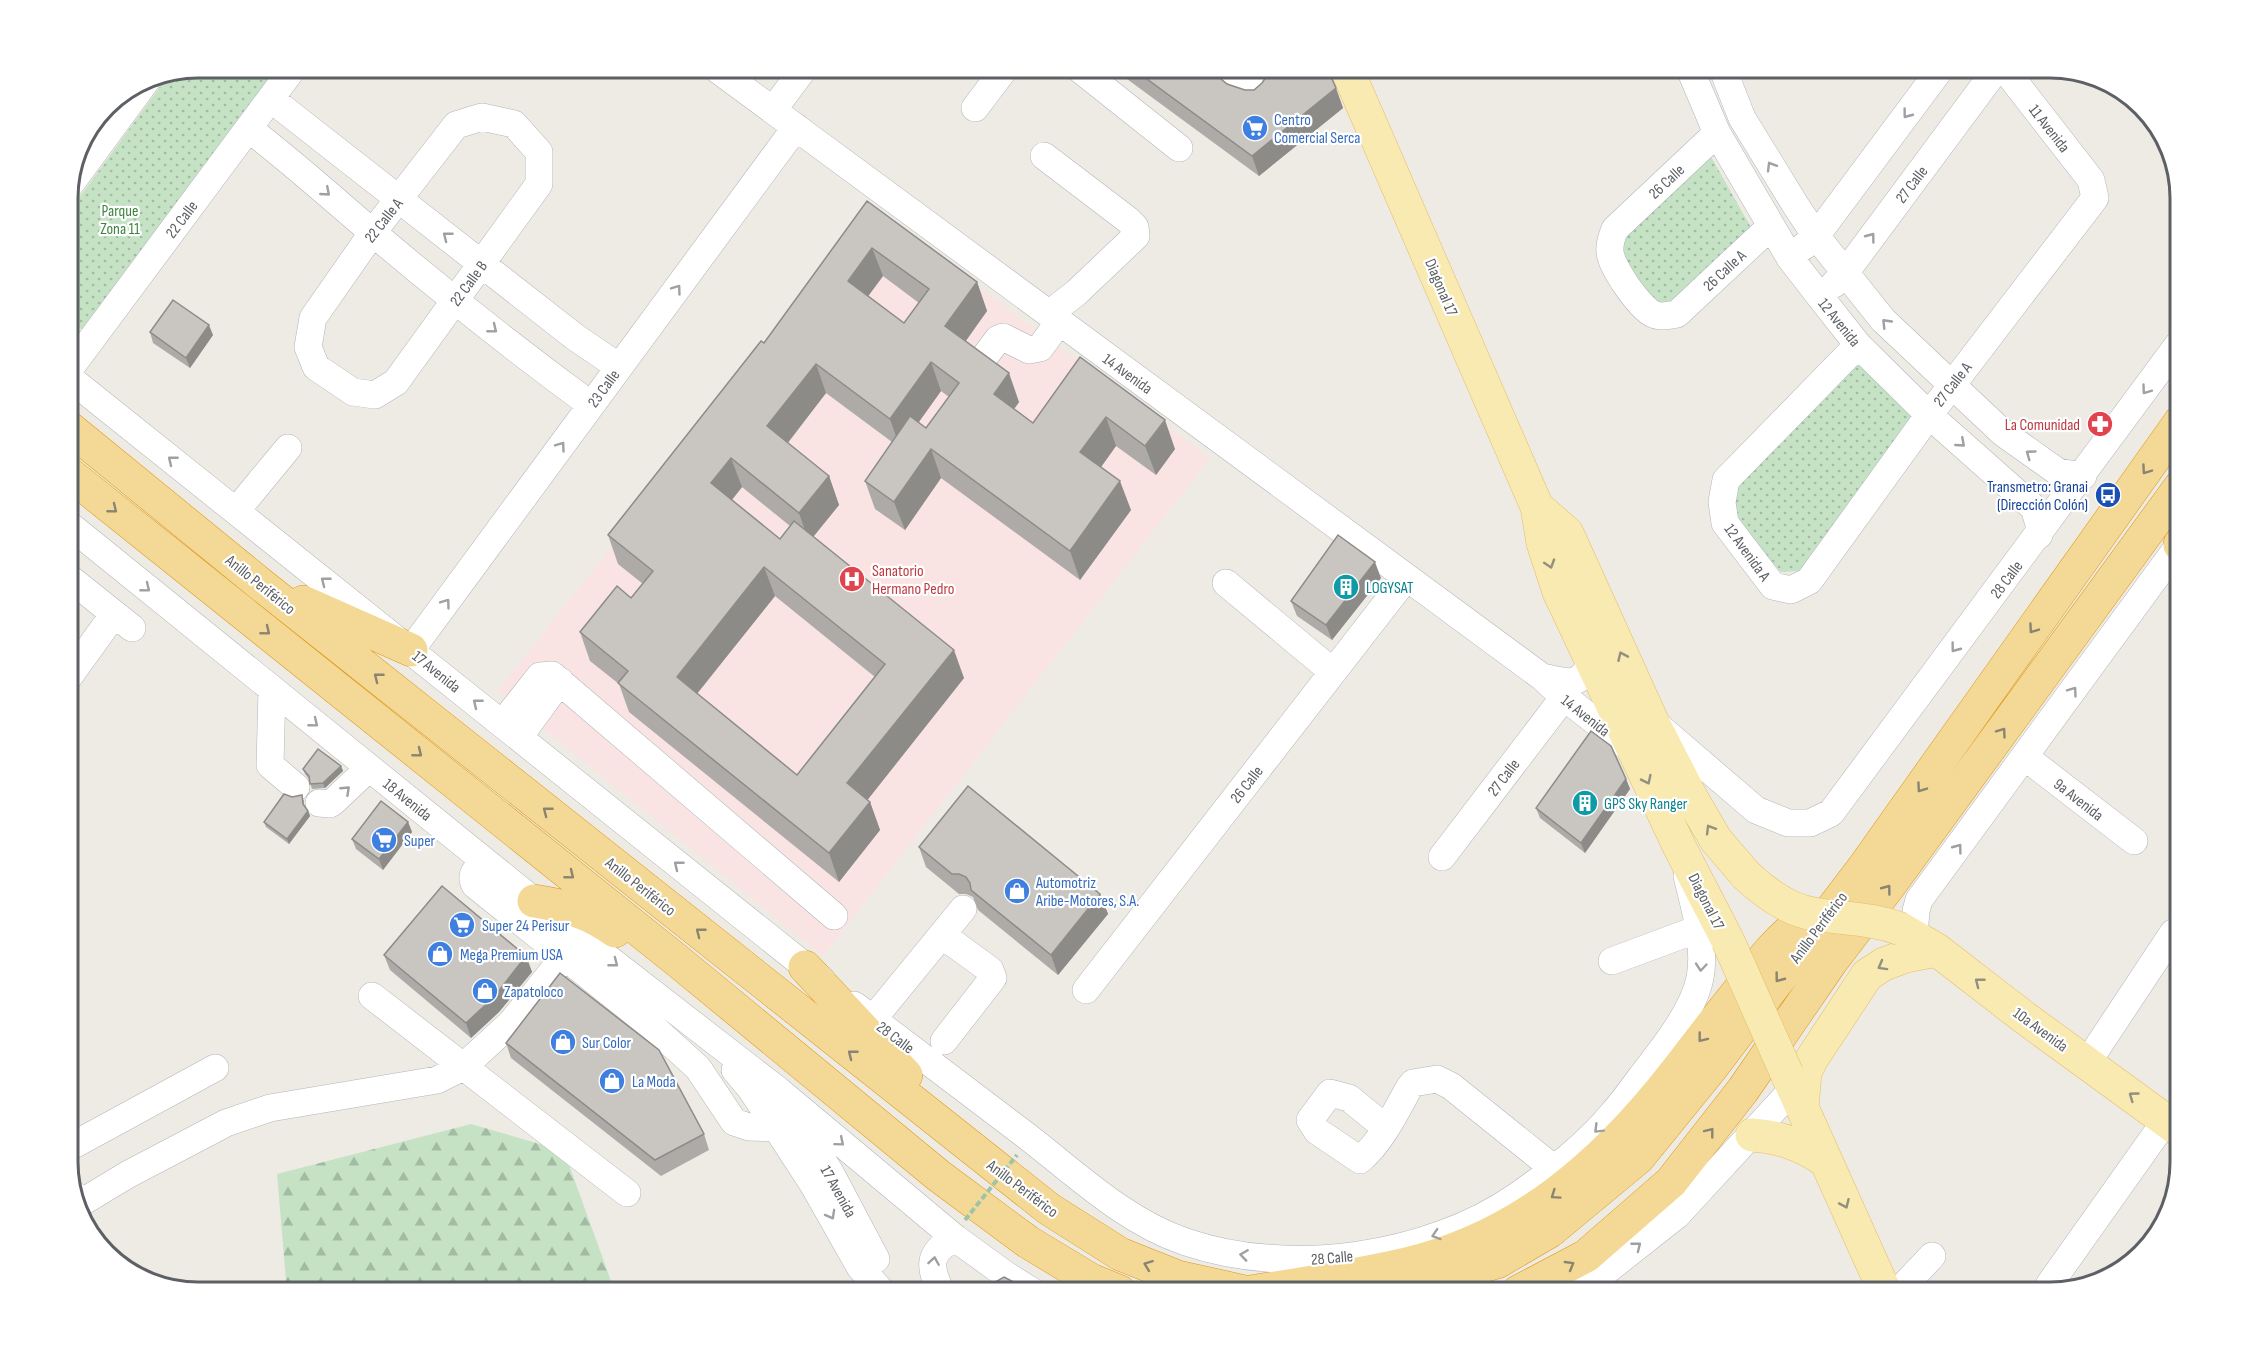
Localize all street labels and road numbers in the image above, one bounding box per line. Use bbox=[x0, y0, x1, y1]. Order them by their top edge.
street label: 11 Avenida bbox=[2024, 101, 2073, 157]
street label: 26 Calle bbox=[1645, 161, 1689, 203]
street label: 27 Calle bbox=[1892, 163, 1932, 207]
street label: 22 Calle A bbox=[361, 195, 408, 247]
street label: 22 Calle bbox=[162, 198, 202, 242]
street label: 26 Calle A bbox=[1700, 246, 1750, 296]
street label: Diagonal 17 bbox=[1420, 256, 1461, 320]
street label: 22 Calle B bbox=[446, 257, 492, 310]
street label: 12 Avenida bbox=[1814, 295, 1864, 351]
street label: 14 Avenida bbox=[1099, 350, 1156, 399]
street label: 27 Calle A bbox=[1930, 359, 1976, 411]
street label: 23 Calle bbox=[584, 366, 624, 411]
street label: 12 Avenida A bbox=[1720, 521, 1774, 585]
street label: Anillo Periférico bbox=[221, 551, 299, 619]
street label: 28 Calle bbox=[1987, 557, 2027, 602]
street label: 17 Avenida bbox=[408, 647, 464, 697]
street label: 14 Avenida bbox=[1557, 691, 1613, 741]
street label: 27 Calle bbox=[1484, 756, 1524, 800]
street label: 26 Calle bbox=[1227, 762, 1268, 807]
street label: 18 Avenida bbox=[379, 775, 435, 825]
street label: 9a Avenida bbox=[2050, 775, 2107, 825]
street label: Anillo Periférico bbox=[600, 853, 679, 921]
street label: Diagonal 17 bbox=[1683, 870, 1728, 933]
street label: Anillo Periférico bbox=[1786, 889, 1852, 968]
street label: 10a Avenida bbox=[2009, 1004, 2071, 1056]
street label: 28 Calle bbox=[873, 1018, 918, 1058]
street label: Anillo Periférico bbox=[982, 1156, 1061, 1222]
street label: 17 Avenida bbox=[816, 1162, 860, 1221]
street label: 28 Calle bbox=[1310, 1247, 1354, 1270]

